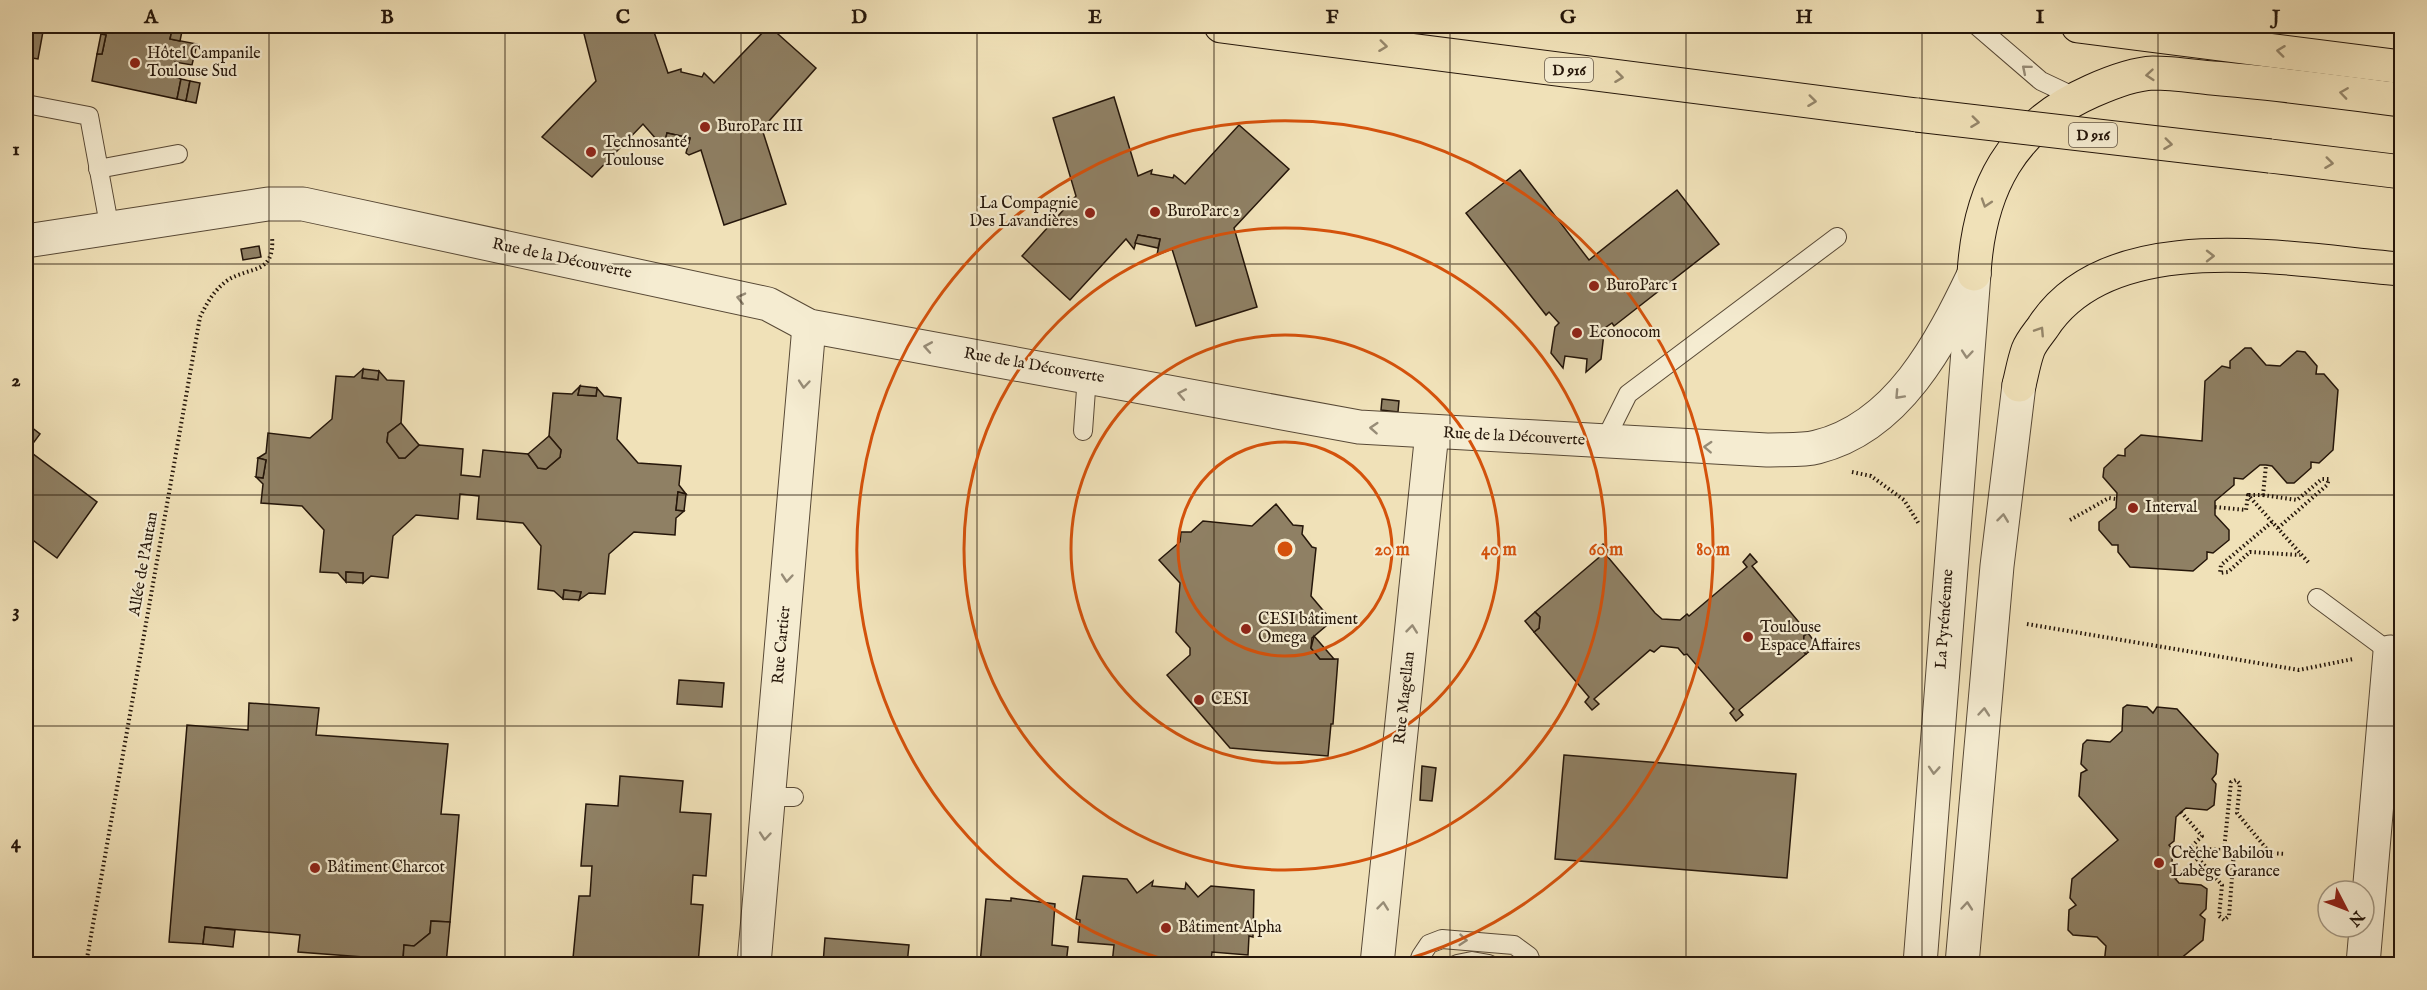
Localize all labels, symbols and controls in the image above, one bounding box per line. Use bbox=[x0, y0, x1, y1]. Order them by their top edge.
text: A bbox=[143, 5, 159, 30]
text: B bbox=[380, 5, 394, 30]
text: C bbox=[616, 5, 630, 30]
text: D bbox=[851, 5, 867, 30]
text: E bbox=[1088, 5, 1102, 30]
text: F bbox=[1326, 5, 1339, 30]
text: G bbox=[1560, 5, 1577, 30]
text: H bbox=[1795, 5, 1813, 30]
text: I bbox=[2036, 5, 2045, 30]
text: J bbox=[2269, 5, 2281, 30]
one-way arrow bbox=[1379, 40, 1388, 52]
place label: Hôtel Campanile Toulouse Sud bbox=[147, 44, 261, 82]
one-way arrow bbox=[2276, 46, 2286, 58]
marker: Hôtel Campanile Toulouse Sud bbox=[128, 56, 142, 70]
road number: D 916 bbox=[1545, 58, 1593, 82]
one-way arrow bbox=[2022, 65, 2033, 76]
one-way arrow bbox=[2145, 68, 2154, 81]
one-way arrow bbox=[1614, 70, 1623, 82]
one-way arrow bbox=[2339, 87, 2348, 99]
one-way arrow bbox=[1807, 95, 1816, 107]
one-way arrow bbox=[1970, 115, 1979, 127]
place label: BuroParc III bbox=[717, 117, 803, 137]
marker: BuroParc III bbox=[698, 120, 712, 134]
road number: D 916 bbox=[2069, 123, 2117, 147]
place label: Technosanté Toulouse bbox=[603, 133, 687, 171]
text: 1 bbox=[12, 137, 20, 162]
one-way arrow bbox=[2164, 137, 2173, 150]
marker: Technosanté Toulouse bbox=[584, 145, 598, 159]
one-way arrow bbox=[2324, 156, 2333, 169]
place label: La Compagnie Des Lavandières bbox=[969, 194, 1078, 232]
one-way arrow bbox=[1981, 197, 1993, 208]
place label: BuroParc 2 bbox=[1167, 202, 1240, 222]
marker: BuroParc 2 bbox=[1148, 205, 1162, 219]
marker: La Compagnie Des Lavandières bbox=[1083, 206, 1097, 220]
street label: Rue de la Découverte bbox=[490, 234, 634, 284]
one-way arrow bbox=[2205, 250, 2214, 262]
place label: BuroParc 1 bbox=[1606, 276, 1678, 296]
marker: BuroParc 1 bbox=[1587, 279, 1601, 293]
one-way arrow bbox=[736, 293, 746, 306]
place label: Econocom bbox=[1589, 323, 1661, 343]
marker: Econocom bbox=[1570, 326, 1584, 340]
one-way arrow bbox=[2033, 327, 2044, 338]
one-way arrow bbox=[924, 342, 933, 354]
street label: Rue de la Découverte bbox=[962, 344, 1106, 388]
one-way arrow bbox=[1961, 349, 1974, 358]
text: 2 bbox=[11, 368, 21, 393]
one-way arrow bbox=[798, 380, 811, 389]
one-way arrow bbox=[1895, 387, 1906, 398]
one-way arrow bbox=[1178, 388, 1188, 401]
one-way arrow bbox=[1370, 422, 1379, 435]
street label: Rue de la Découverte bbox=[1442, 423, 1586, 451]
one-way arrow bbox=[1704, 441, 1713, 454]
place label: Interval bbox=[2145, 498, 2198, 518]
marker: Interval bbox=[2126, 501, 2140, 515]
street label: Allée de l'Autan bbox=[125, 510, 163, 619]
one-way arrow bbox=[1996, 513, 2008, 522]
centre of rings bbox=[1275, 539, 1295, 559]
text: 20 m bbox=[1374, 539, 1410, 562]
text: 40 m bbox=[1481, 539, 1517, 562]
text: 60 m bbox=[1589, 539, 1623, 562]
text: 80 m bbox=[1696, 539, 1730, 562]
street label: La Pyrénéenne bbox=[1932, 568, 1958, 670]
one-way arrow bbox=[781, 574, 794, 583]
text: 3 bbox=[12, 599, 20, 624]
street label: Rue Cartier bbox=[769, 605, 795, 685]
place label: CESI bâtiment Omega bbox=[1258, 610, 1358, 648]
place label: Toulouse Espace Affaires bbox=[1760, 618, 1861, 656]
marker: CESI bâtiment Omega bbox=[1239, 622, 1253, 636]
one-way arrow bbox=[1405, 624, 1418, 633]
marker: Toulouse Espace Affaires bbox=[1741, 630, 1755, 644]
street label: Rue Magellan bbox=[1390, 650, 1420, 746]
place label: CESI bbox=[1211, 690, 1249, 710]
marker: CESI bbox=[1192, 693, 1206, 707]
one-way arrow bbox=[1977, 707, 1990, 717]
one-way arrow bbox=[1928, 765, 1941, 774]
text: 4 bbox=[11, 830, 22, 855]
one-way arrow bbox=[759, 831, 772, 840]
place label: Crèche Babilou Labège Garance bbox=[2171, 844, 2280, 882]
marker: Crèche Babilou Labège Garance bbox=[2152, 856, 2166, 870]
place label: Bâtiment Charcot bbox=[327, 858, 446, 878]
marker: Bâtiment Charcot bbox=[308, 861, 322, 875]
north arrow bbox=[2316, 879, 2376, 939]
one-way arrow bbox=[1376, 902, 1389, 911]
one-way arrow bbox=[1960, 902, 1973, 911]
text: N bbox=[2343, 905, 2368, 930]
place label: Bâtiment Alpha bbox=[1178, 918, 1282, 938]
marker: Bâtiment Alpha bbox=[1159, 921, 1173, 935]
one-way arrow bbox=[1459, 934, 1468, 947]

